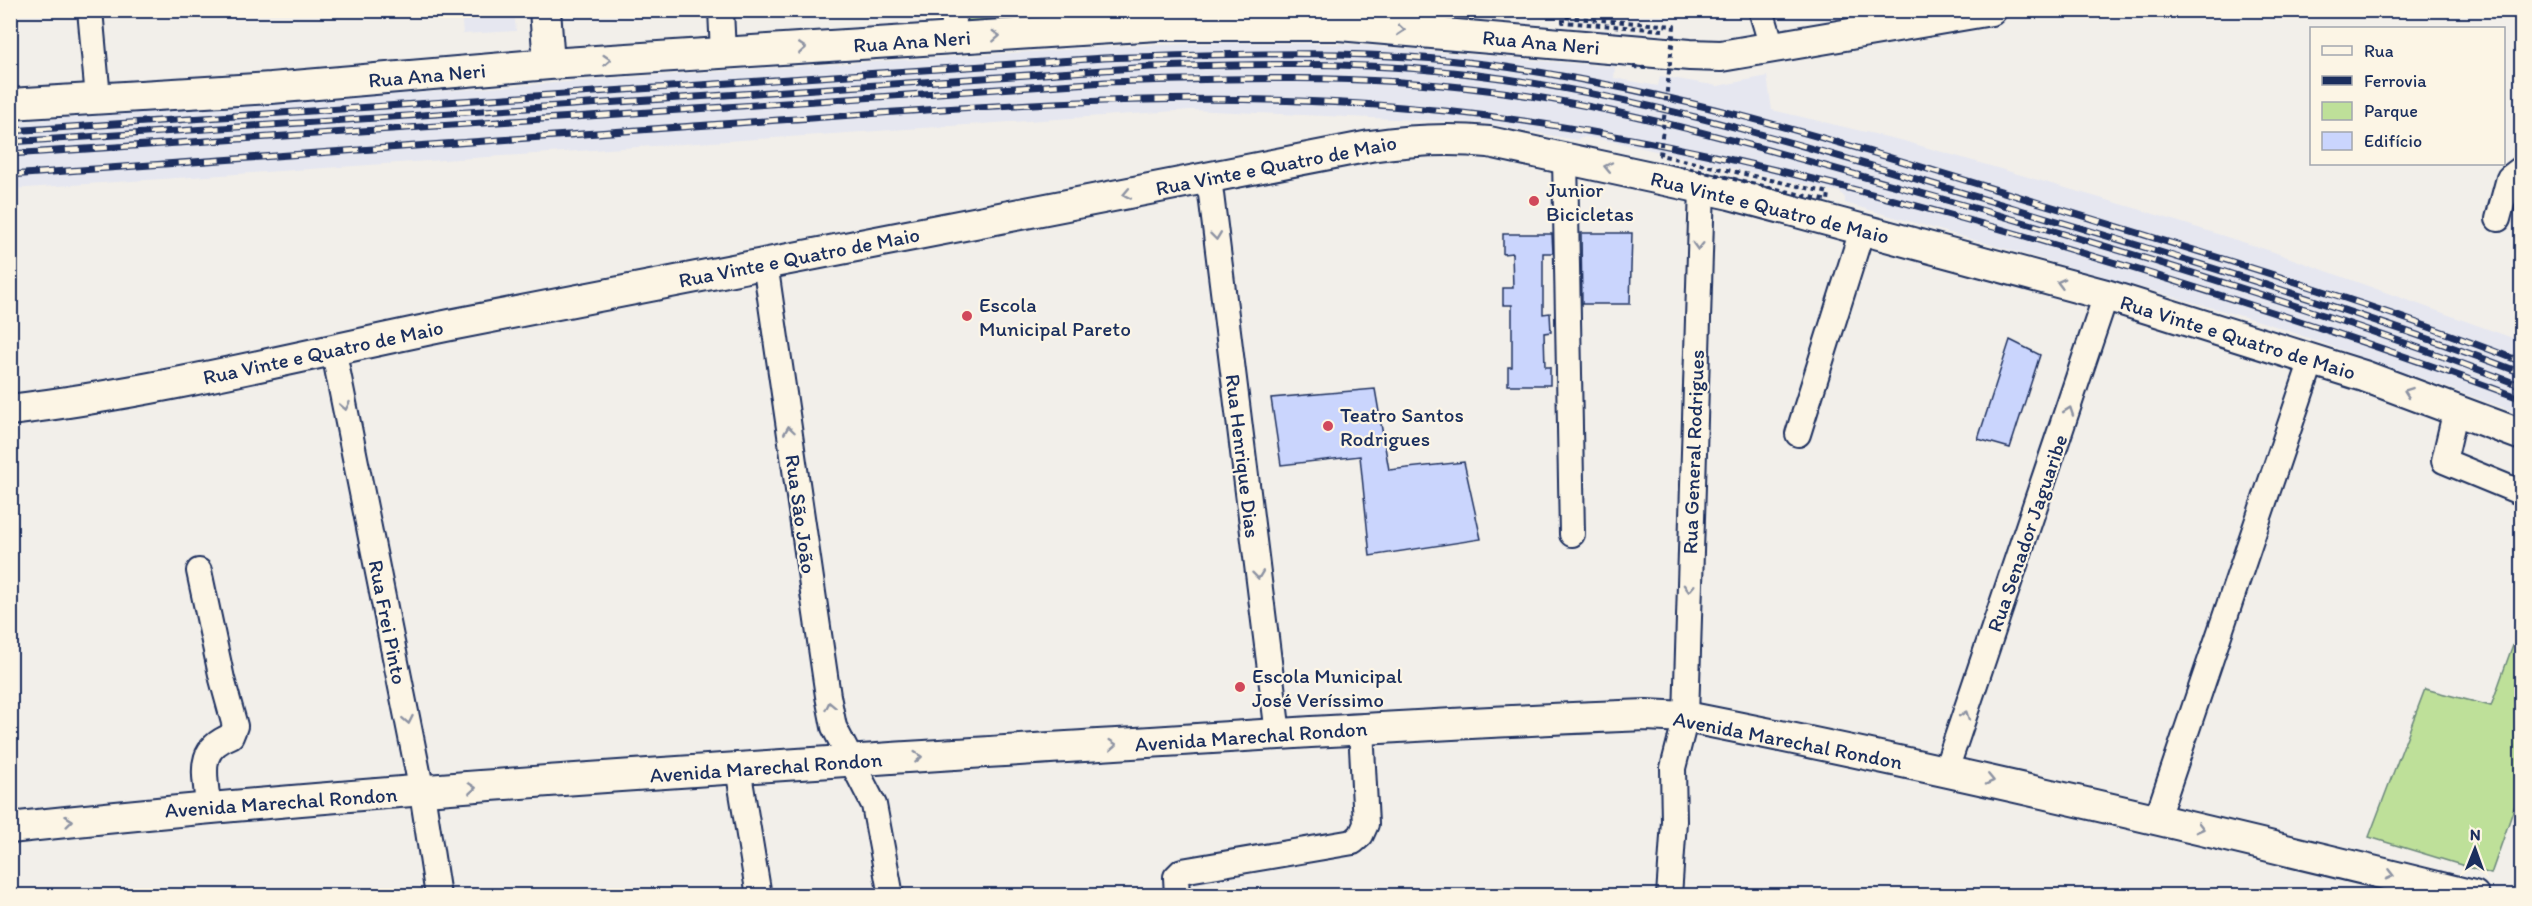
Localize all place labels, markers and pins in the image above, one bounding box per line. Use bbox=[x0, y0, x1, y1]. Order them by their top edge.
place label: Junior Bicicletas bbox=[1546, 177, 1634, 226]
marker: Junior Bicicletas bbox=[1527, 194, 1541, 208]
place label: Escola Municipal Pareto bbox=[979, 292, 1131, 341]
marker: Escola Municipal Pareto bbox=[960, 309, 974, 323]
place label: Teatro Santos Rodrigues bbox=[1340, 402, 1464, 451]
marker: Teatro Santos Rodrigues bbox=[1321, 419, 1335, 433]
place label: Escola Municipal José Veríssimo bbox=[1252, 663, 1403, 712]
marker: Escola Municipal José Veríssimo bbox=[1233, 680, 1247, 694]

